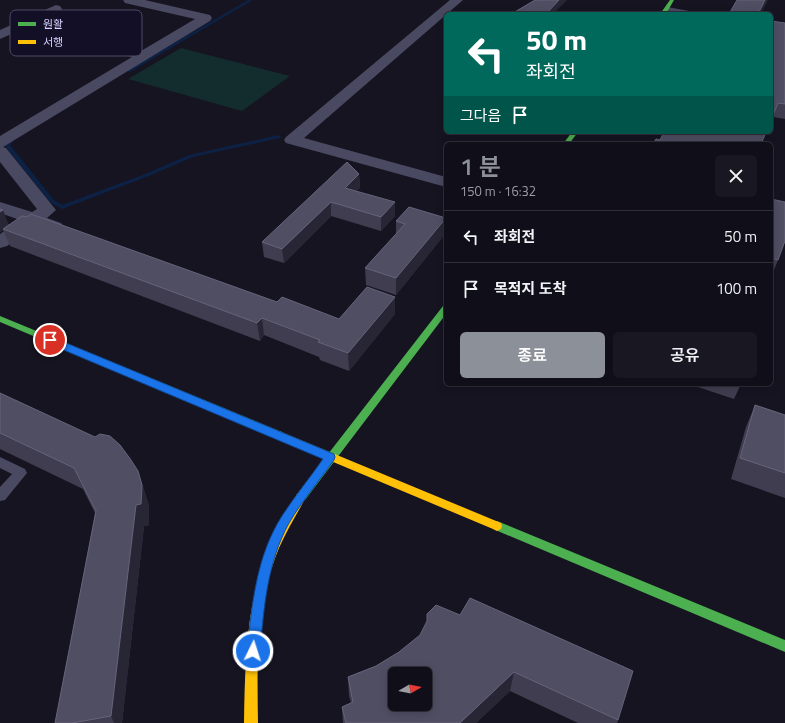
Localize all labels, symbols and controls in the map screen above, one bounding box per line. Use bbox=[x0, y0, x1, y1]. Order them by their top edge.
legend bbox=[10, 10, 142, 56]
text: 원활 bbox=[43, 16, 63, 32]
text: 50 m bbox=[526, 18, 587, 61]
icon: left bbox=[460, 28, 512, 80]
text: 서행 bbox=[43, 34, 63, 50]
text: 좌회전 bbox=[526, 58, 576, 85]
text: 그다음 bbox=[460, 104, 501, 127]
icon: arrive bbox=[509, 104, 531, 126]
text: 1 분 bbox=[460, 148, 501, 184]
button: close bbox=[715, 155, 757, 197]
text: 150 m · 16:32 bbox=[460, 181, 536, 201]
text: 좌회전 bbox=[494, 225, 535, 248]
text: 50 m bbox=[724, 225, 757, 248]
icon: left bbox=[460, 226, 482, 248]
text: 목적지 도착 bbox=[494, 277, 566, 300]
text: 100 m bbox=[716, 277, 757, 300]
icon: arrive bbox=[460, 278, 482, 300]
pin bbox=[33, 323, 67, 357]
icon: arrive bbox=[39, 329, 61, 351]
button: 종료 bbox=[460, 332, 605, 378]
button: 공유 bbox=[613, 332, 757, 378]
position arrow bbox=[232, 630, 274, 672]
north arrow bbox=[388, 667, 432, 711]
map controls bbox=[388, 667, 432, 711]

